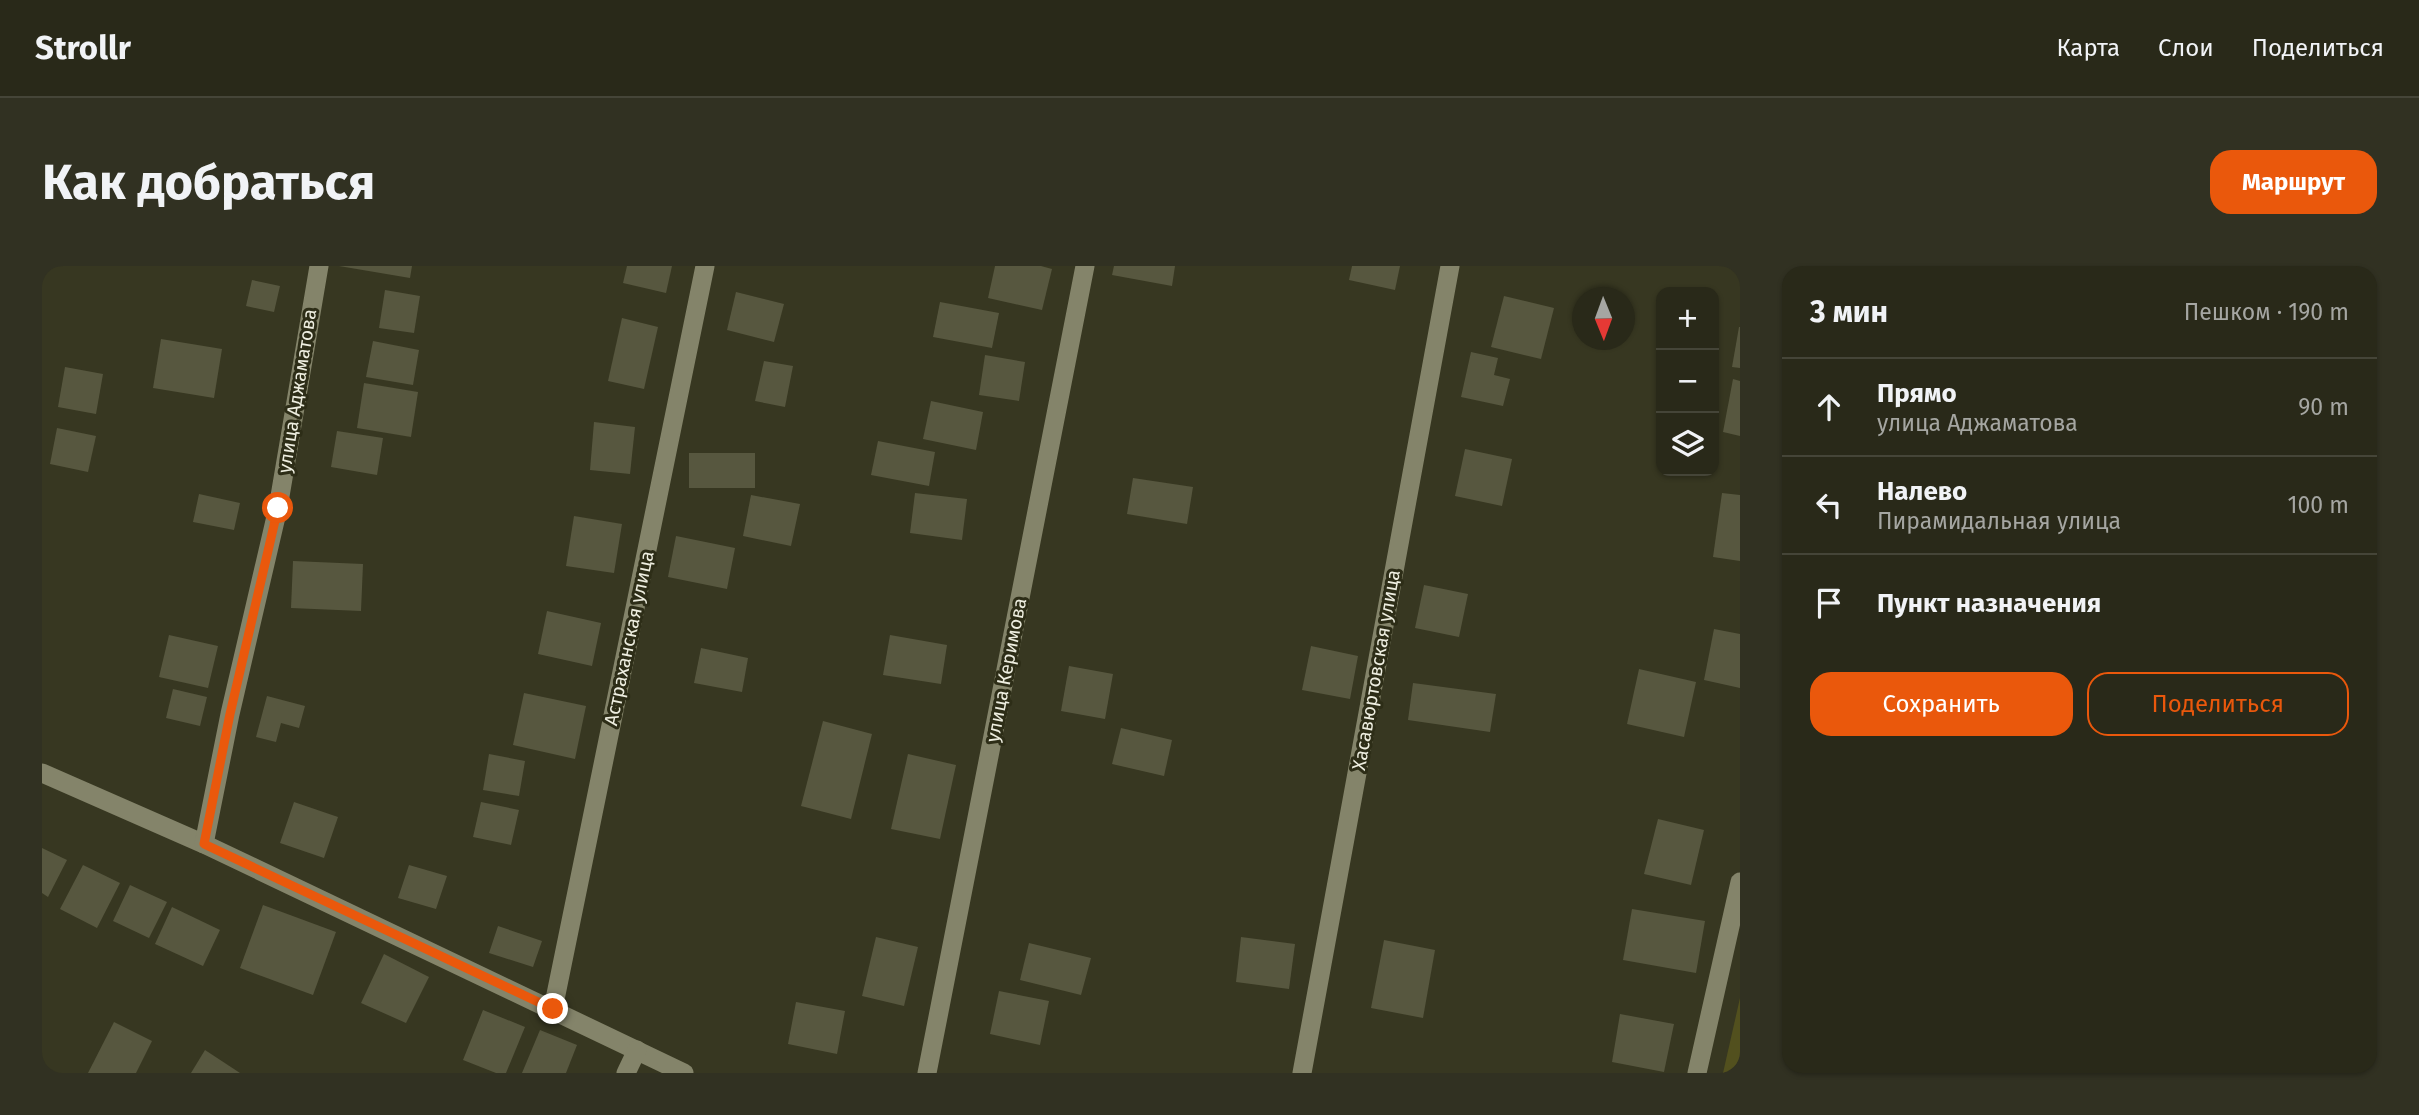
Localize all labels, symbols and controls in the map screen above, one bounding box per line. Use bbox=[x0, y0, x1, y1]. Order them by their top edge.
text: Strollr bbox=[35, 28, 131, 68]
text: Карта bbox=[2056, 34, 2120, 62]
text: Слои bbox=[2158, 34, 2214, 62]
text: Поделиться bbox=[2252, 34, 2384, 62]
button: Маршрут bbox=[2210, 150, 2377, 214]
text: Как добраться bbox=[42, 153, 375, 212]
north arrow bbox=[1572, 287, 1635, 350]
map controls bbox=[1656, 287, 1719, 476]
button: + bbox=[1656, 287, 1719, 350]
text: 3 мин bbox=[1810, 294, 1888, 330]
text: Пешком · 190 m bbox=[2184, 298, 2349, 326]
street label: улица Аджаматова bbox=[273, 307, 321, 475]
button: − bbox=[1656, 350, 1719, 413]
text: Прямо bbox=[1877, 378, 1957, 409]
icon: ahead bbox=[1810, 388, 1848, 426]
text: 90 m bbox=[2298, 393, 2349, 421]
text: улица Аджаматова bbox=[1877, 409, 2078, 437]
button: layers bbox=[1656, 413, 1719, 476]
text: Налево bbox=[1877, 476, 1967, 507]
icon: left bbox=[1810, 486, 1848, 524]
text: 100 m bbox=[2288, 491, 2349, 519]
route start bbox=[262, 492, 293, 523]
text: Пирамидальная улица bbox=[1877, 507, 2121, 535]
street label: Астраханская улица bbox=[599, 549, 659, 727]
street label: Хасавюртовская улица bbox=[1347, 568, 1405, 772]
icon: arrive bbox=[1810, 584, 1848, 622]
text: Пункт назначения bbox=[1877, 588, 2101, 619]
street label: улица Керимова bbox=[981, 596, 1031, 744]
button: Сохранить bbox=[1810, 672, 2073, 736]
button: Поделиться bbox=[2087, 672, 2349, 736]
route end bbox=[537, 993, 568, 1024]

